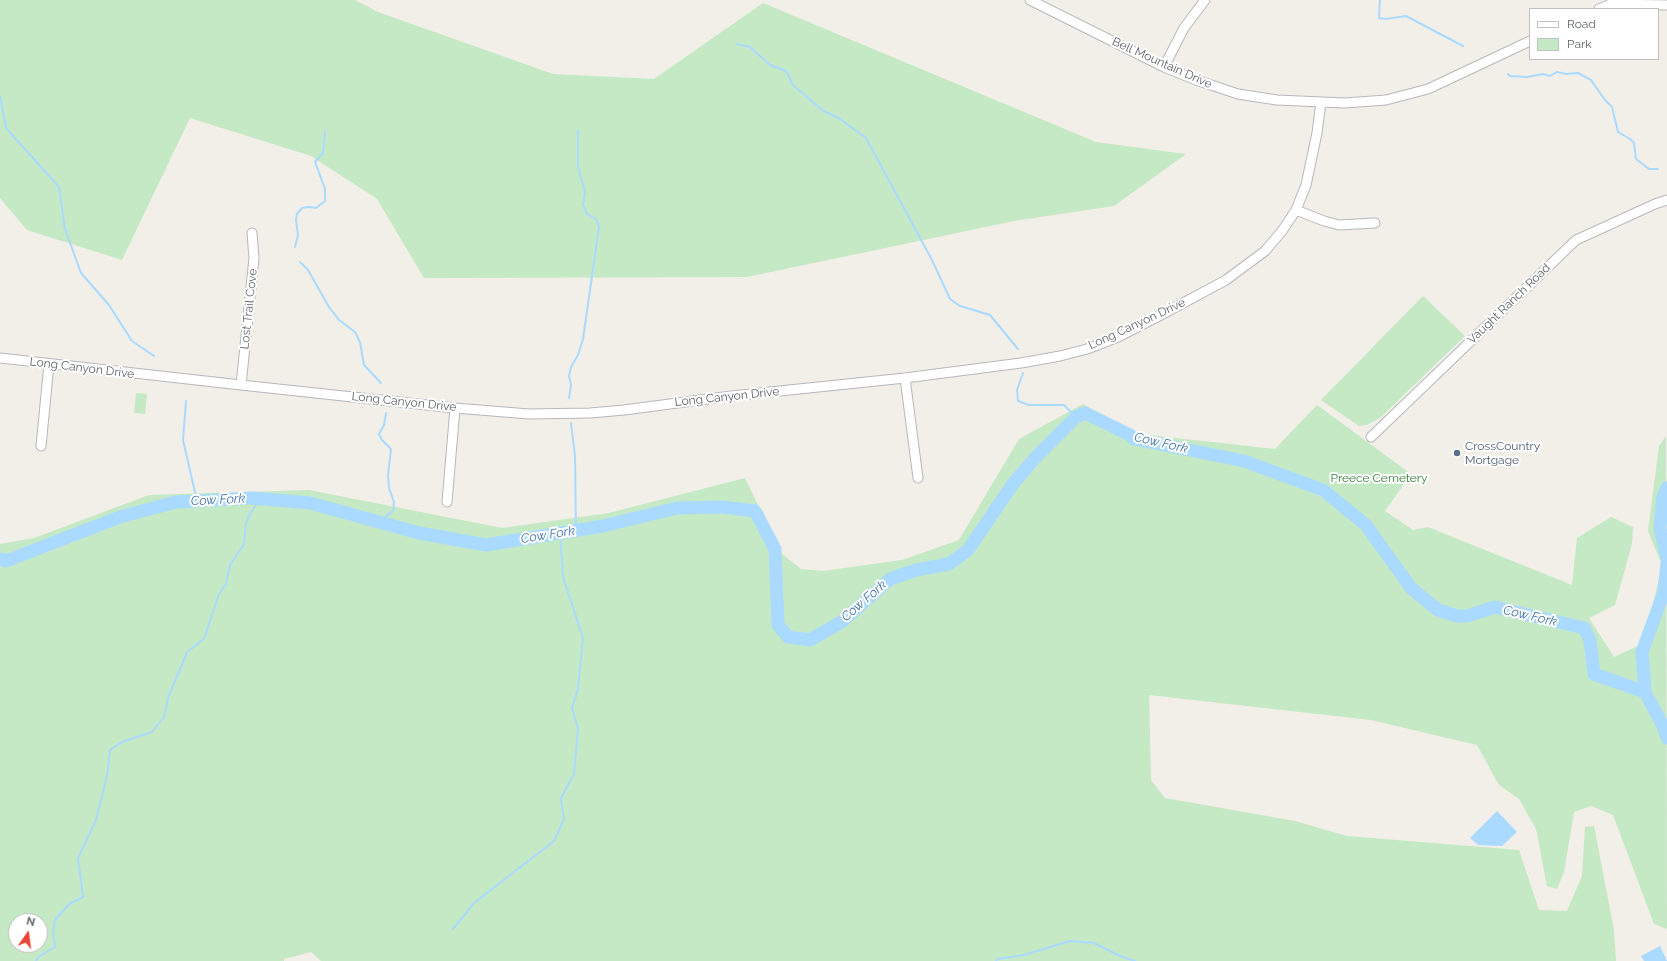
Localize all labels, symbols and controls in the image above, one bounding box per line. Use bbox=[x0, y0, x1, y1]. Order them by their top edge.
legend bbox=[1529, 8, 1659, 60]
text: Road bbox=[1567, 17, 1596, 31]
street label: Bell Mountain Drive bbox=[1110, 34, 1214, 92]
text: Park bbox=[1567, 37, 1592, 51]
street label: Vaught Ranch Road bbox=[1465, 261, 1553, 347]
street label: Lost Trail Cove bbox=[238, 268, 260, 350]
street label: Long Canyon Drive bbox=[1086, 295, 1188, 353]
street label: Long Canyon Drive bbox=[29, 354, 135, 382]
street label: Long Canyon Drive bbox=[674, 384, 780, 410]
street label: Long Canyon Drive bbox=[351, 389, 457, 415]
water label: Cow Fork bbox=[1133, 429, 1189, 457]
place label: CrossCountry Mortgage bbox=[1465, 439, 1540, 467]
marker: CrossCountry Mortgage bbox=[1452, 448, 1462, 458]
park label: Preece Cemetery bbox=[1330, 471, 1428, 485]
water label: Cow Fork bbox=[190, 491, 246, 509]
water label: Cow Fork bbox=[520, 523, 576, 547]
water label: Cow Fork bbox=[838, 577, 890, 625]
water label: Cow Fork bbox=[1502, 602, 1558, 630]
north arrow bbox=[8, 913, 48, 953]
text: N bbox=[25, 915, 36, 929]

